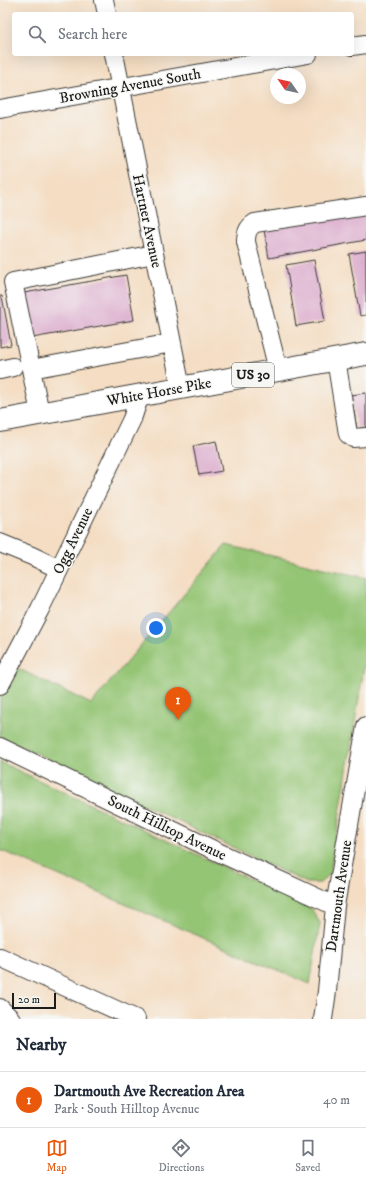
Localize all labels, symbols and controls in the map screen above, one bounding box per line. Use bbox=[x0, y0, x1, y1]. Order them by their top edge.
search box bbox=[12, 12, 354, 56]
icon: search bbox=[26, 23, 48, 45]
text: Search here bbox=[58, 25, 127, 44]
street label: Browning Avenue South bbox=[58, 64, 202, 108]
north arrow bbox=[270, 68, 306, 104]
street label: Hartner Avenue bbox=[128, 172, 166, 270]
road number: US 30 bbox=[232, 363, 274, 387]
street label: White Horse Pike bbox=[104, 373, 213, 411]
street label: Ogg Avenue bbox=[49, 505, 97, 577]
your location bbox=[146, 618, 166, 638]
pin: 1 bbox=[165, 687, 191, 720]
street label: South Hilltop Avenue bbox=[104, 791, 230, 865]
street label: Dartmouth Avenue bbox=[322, 839, 356, 953]
scale bar bbox=[12, 991, 56, 1010]
text: 20 m bbox=[18, 993, 40, 1007]
text: Nearby bbox=[16, 1034, 66, 1056]
text: Dartmouth Ave Recreation Area bbox=[54, 1082, 244, 1101]
text: 1 bbox=[27, 1092, 31, 1108]
text: 40 m bbox=[323, 1092, 350, 1108]
text: Park · South Hilltop Avenue bbox=[54, 1101, 199, 1117]
tab: Map bbox=[46, 1137, 68, 1175]
tab: Directions bbox=[159, 1137, 204, 1175]
tab: Saved bbox=[295, 1137, 320, 1175]

